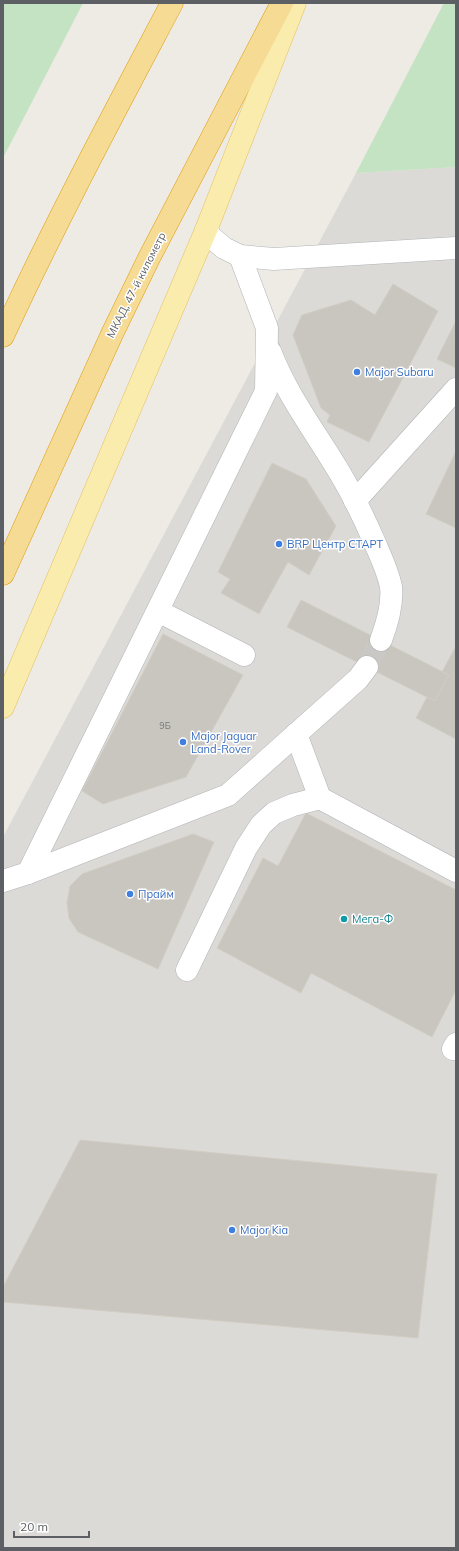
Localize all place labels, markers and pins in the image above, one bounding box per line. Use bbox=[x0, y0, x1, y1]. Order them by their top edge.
place label: Major Subaru bbox=[365, 365, 434, 379]
marker: Major Subaru bbox=[352, 367, 362, 377]
place label: BRP Центр СТАРТ bbox=[287, 537, 383, 551]
marker: BRP Центр СТАРТ bbox=[274, 539, 284, 549]
place label: Major Jaguar Land-Rover bbox=[191, 729, 257, 756]
marker: Major Jaguar Land-Rover bbox=[178, 737, 188, 747]
place label: Прайм bbox=[138, 887, 174, 901]
marker: Прайм bbox=[125, 889, 135, 899]
place label: Мега-Ф bbox=[352, 912, 393, 926]
marker: Мега-Ф bbox=[339, 914, 349, 924]
place label: Major Kia bbox=[240, 1223, 288, 1237]
marker: Major Kia bbox=[227, 1225, 237, 1235]

